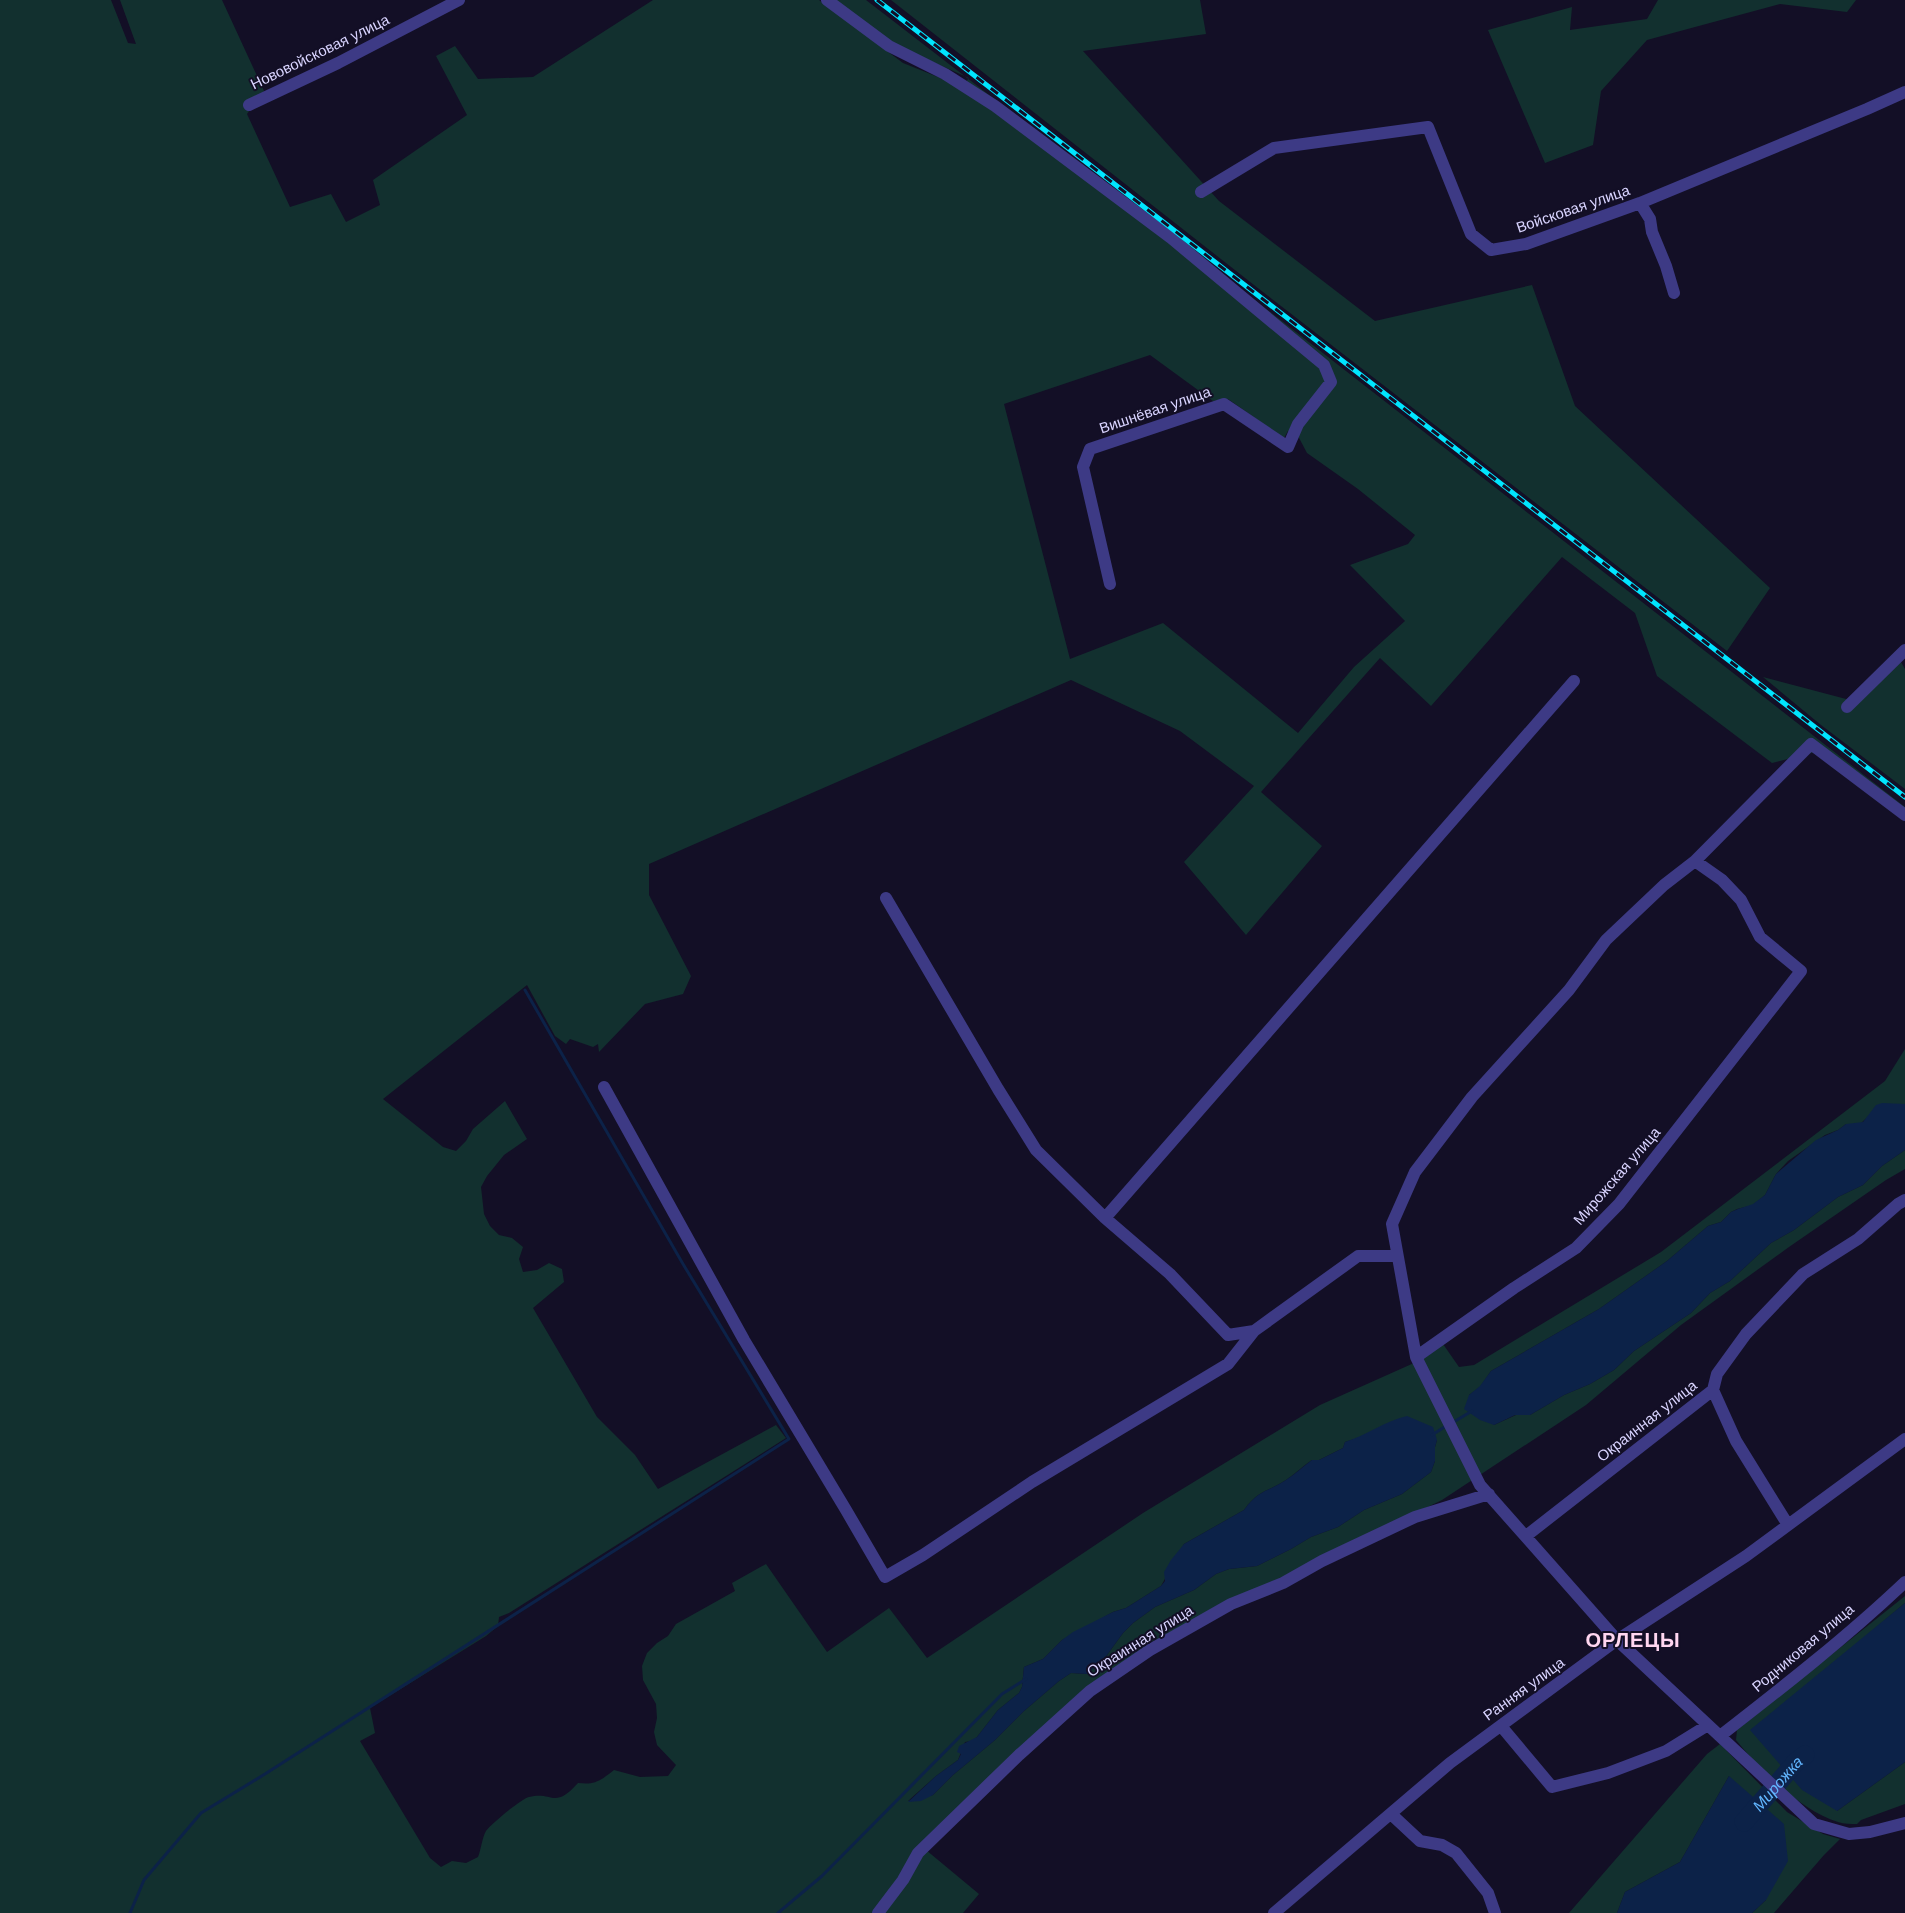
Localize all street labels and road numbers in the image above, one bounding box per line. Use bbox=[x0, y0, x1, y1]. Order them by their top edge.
street label: Нововойсковая улица bbox=[248, 10, 392, 93]
street label: Войсковая улица bbox=[1514, 181, 1632, 236]
street label: Вишнёвая улица bbox=[1097, 382, 1213, 437]
street label: Мирожская улица bbox=[1570, 1123, 1664, 1228]
street label: Окраинная улица bbox=[1593, 1376, 1700, 1465]
street label: Родниковая улица bbox=[1748, 1600, 1857, 1695]
street label: Окраинная улица bbox=[1084, 1601, 1196, 1680]
street label: Ранняя улица bbox=[1480, 1653, 1568, 1724]

